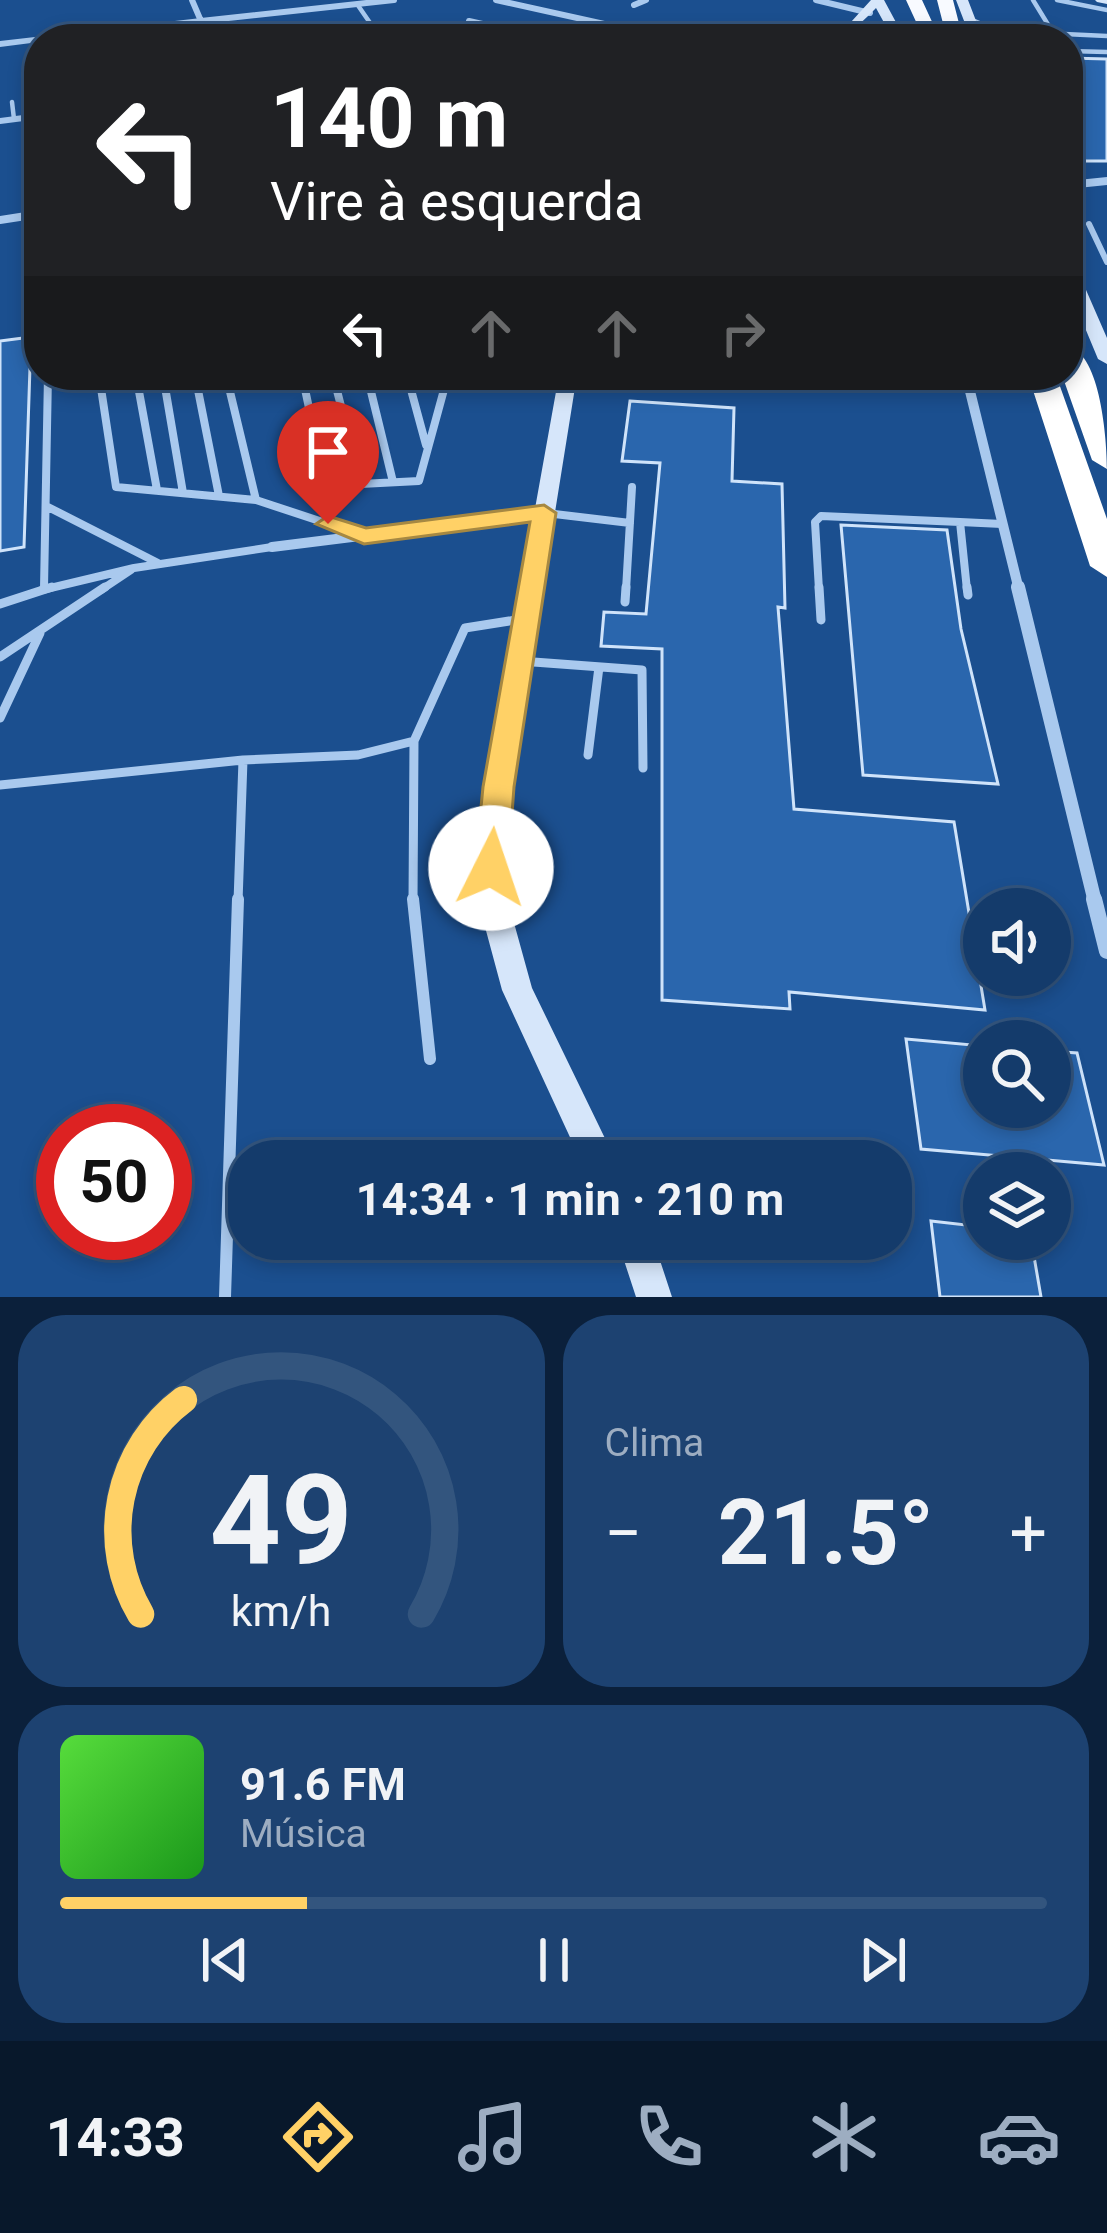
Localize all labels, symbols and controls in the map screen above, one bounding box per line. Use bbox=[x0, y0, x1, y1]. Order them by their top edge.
text: 140 m bbox=[270, 69, 508, 168]
icon: left bbox=[72, 72, 228, 228]
text: Vire à esquerda bbox=[270, 170, 643, 233]
icon: left bbox=[332, 300, 398, 366]
icon: ahead bbox=[458, 300, 524, 366]
icon: ahead bbox=[584, 300, 650, 366]
icon: right bbox=[710, 300, 776, 366]
pin bbox=[277, 401, 379, 524]
icon: arrive bbox=[295, 419, 361, 485]
position arrow bbox=[428, 805, 554, 931]
map controls bbox=[963, 888, 1071, 1260]
button: sound bbox=[963, 888, 1071, 996]
button: search bbox=[963, 1020, 1071, 1128]
speed limit sign: 50 bbox=[36, 1104, 192, 1260]
button: layers bbox=[963, 1152, 1071, 1260]
text: 14:34 · 1 min · 210 m bbox=[356, 1173, 784, 1226]
text: Clima bbox=[605, 1420, 704, 1466]
text: 49 bbox=[210, 1447, 353, 1593]
text: 21.5° bbox=[718, 1481, 934, 1586]
text: − bbox=[605, 1495, 642, 1572]
text: + bbox=[1010, 1495, 1047, 1572]
text: km/h bbox=[231, 1586, 332, 1636]
text: 91.6 FM bbox=[240, 1758, 406, 1811]
text: Música bbox=[240, 1811, 367, 1857]
icon: previous bbox=[192, 1927, 258, 1993]
icon: pause bbox=[521, 1927, 587, 1993]
icon: next bbox=[850, 1927, 916, 1993]
icon: directions bbox=[276, 2095, 360, 2179]
icon: music bbox=[451, 2095, 535, 2179]
icon: phone bbox=[627, 2095, 711, 2179]
icon: climate bbox=[802, 2095, 886, 2179]
icon: car bbox=[977, 2095, 1061, 2179]
text: 14:33 bbox=[46, 2106, 185, 2169]

